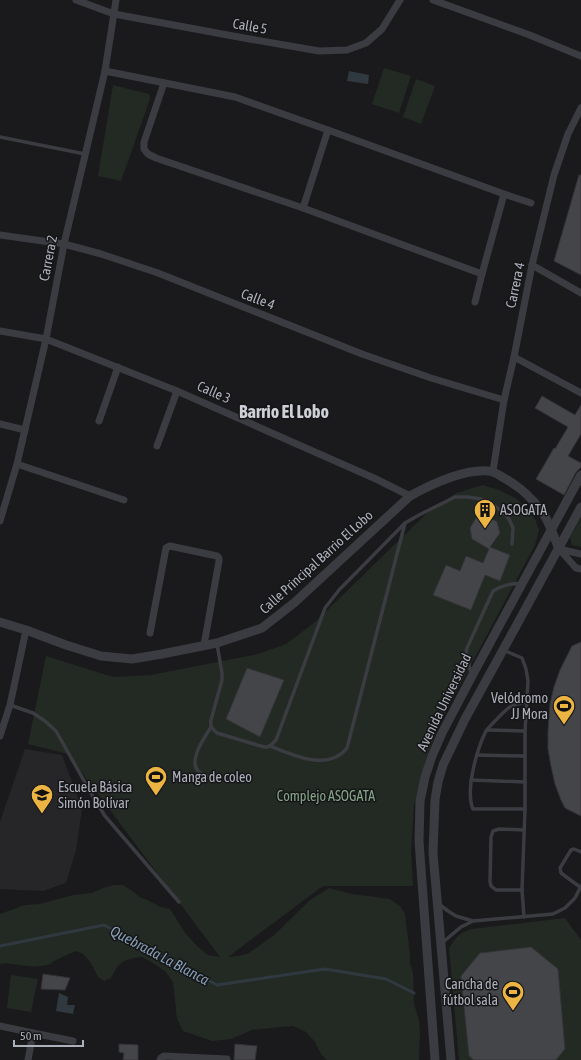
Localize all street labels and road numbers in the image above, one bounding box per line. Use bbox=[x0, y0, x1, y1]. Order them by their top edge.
street label: Calle 5 bbox=[231, 15, 269, 37]
street label: Carrera 2 bbox=[36, 234, 60, 282]
street label: Carrera 4 bbox=[502, 260, 528, 309]
street label: Calle 4 bbox=[239, 285, 278, 313]
street label: Calle 3 bbox=[195, 378, 233, 406]
street label: Calle Principal Barrio El Lobo bbox=[256, 507, 376, 617]
street label: Avenida Universidad bbox=[414, 651, 474, 753]

